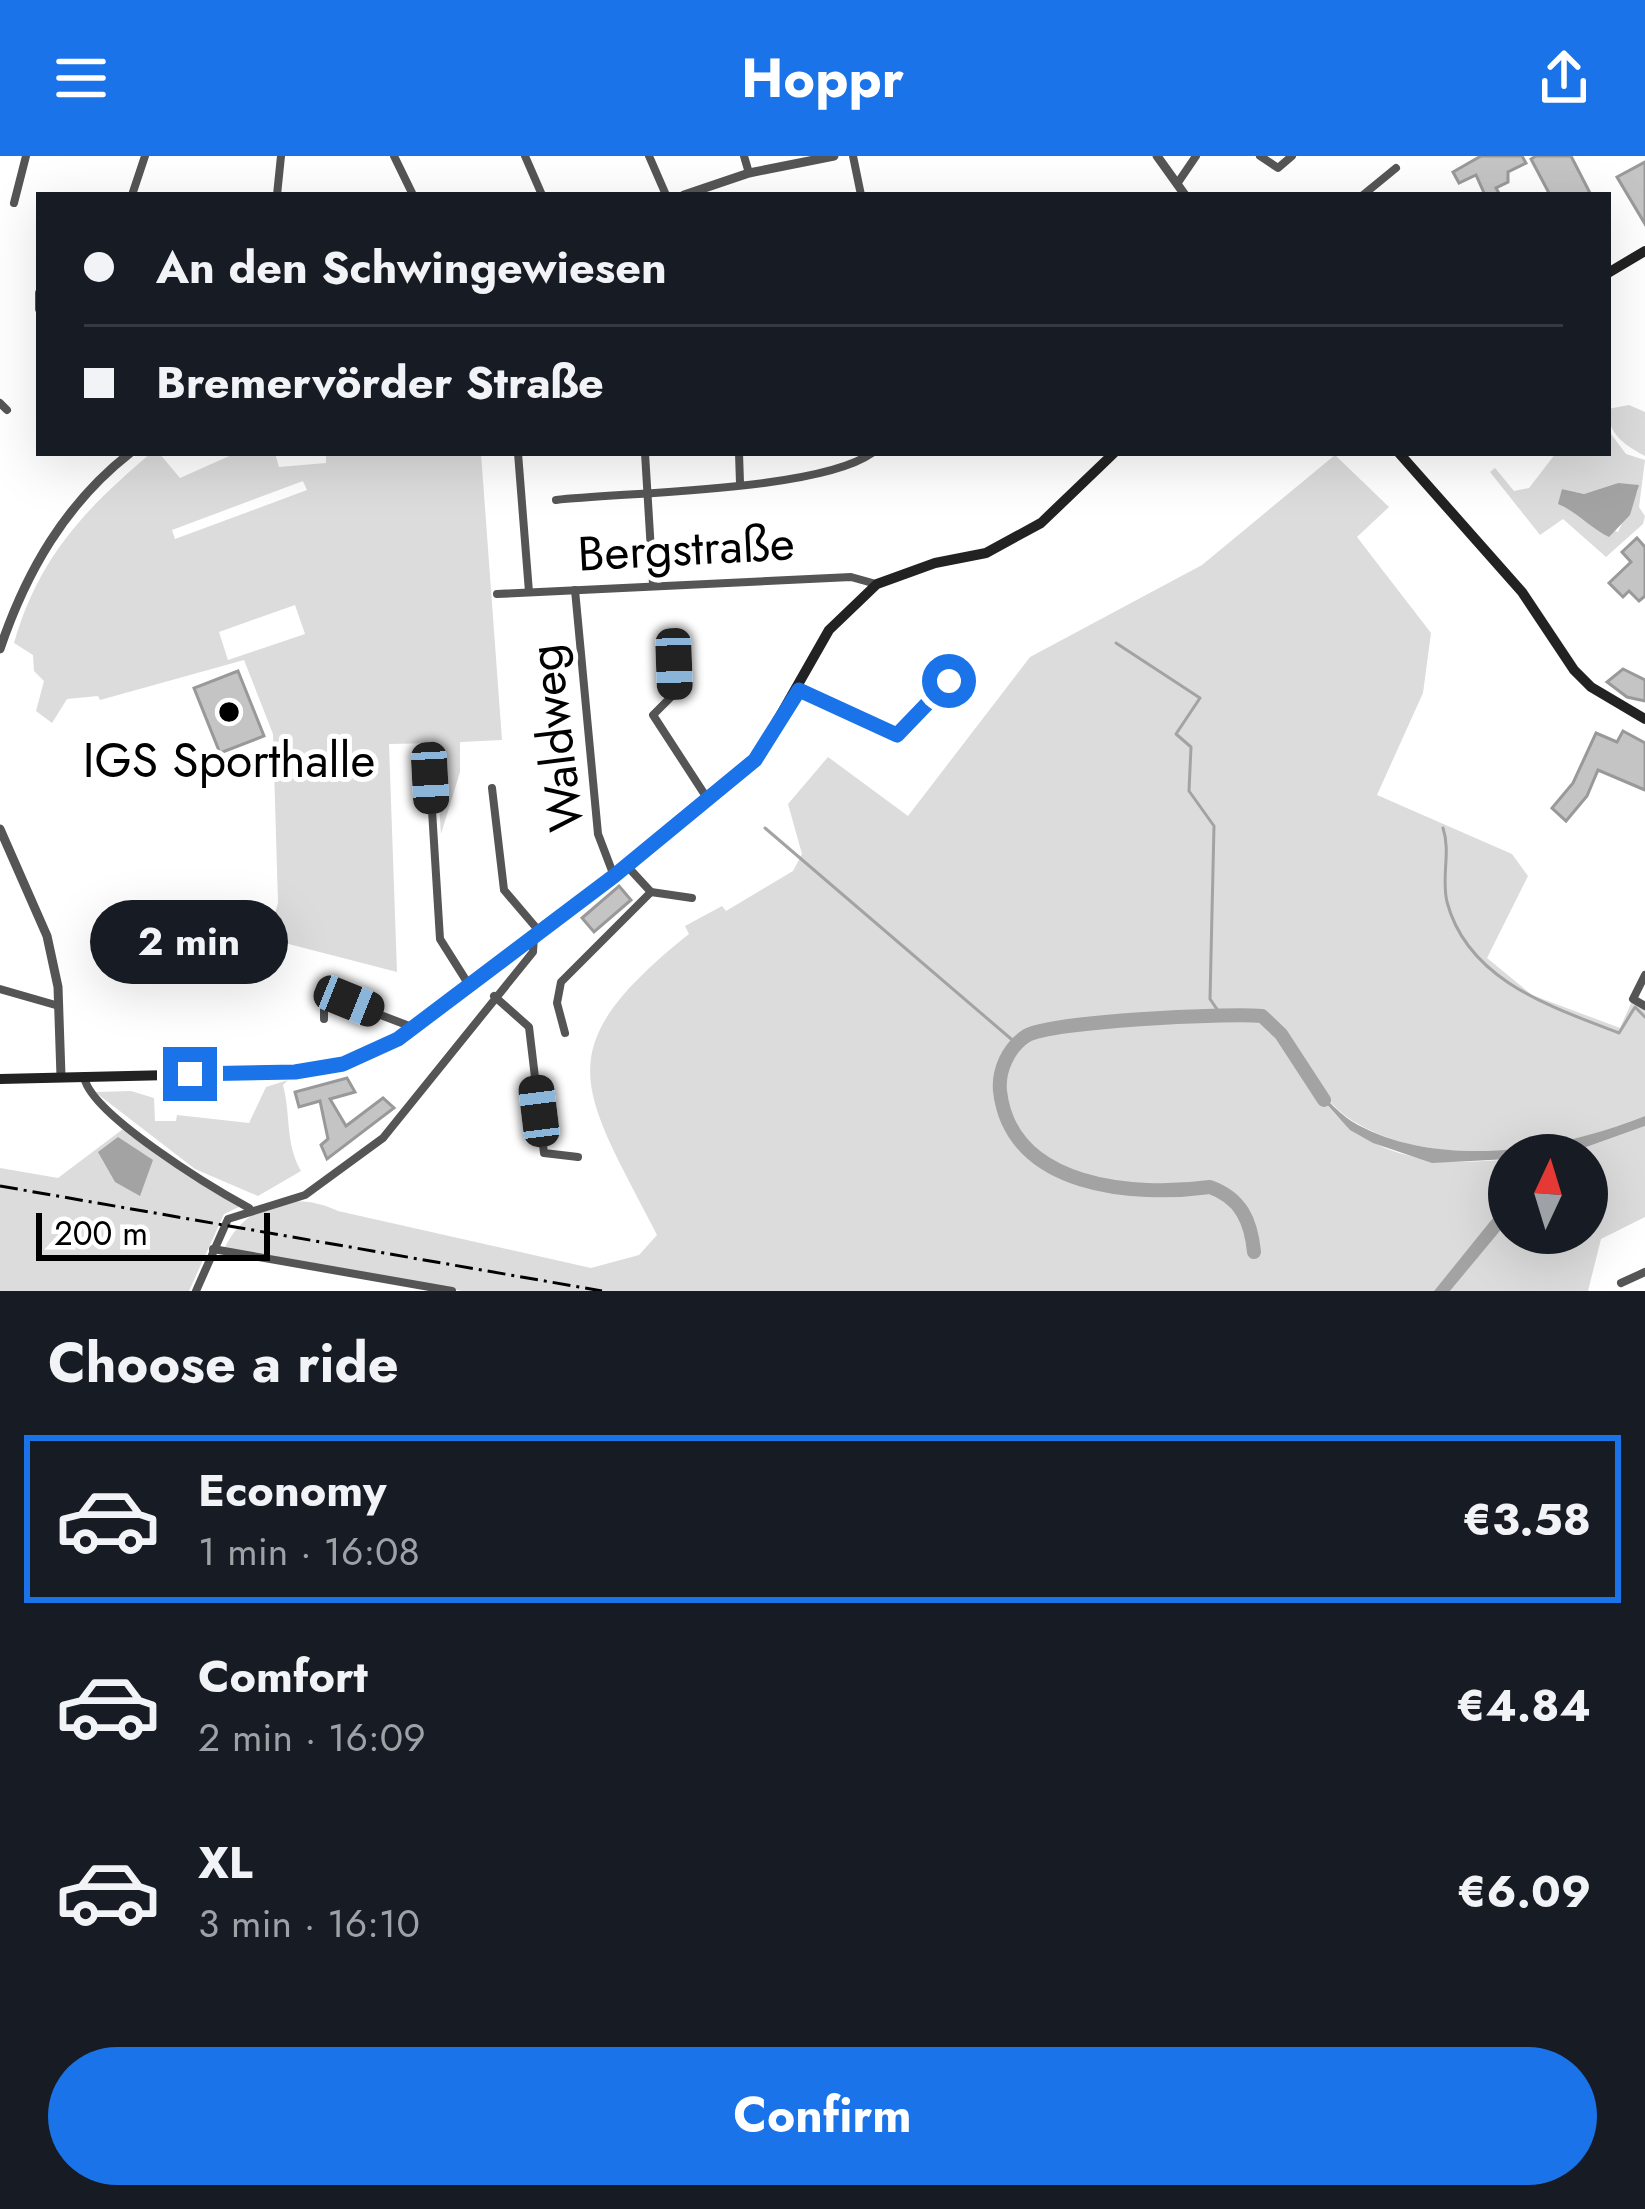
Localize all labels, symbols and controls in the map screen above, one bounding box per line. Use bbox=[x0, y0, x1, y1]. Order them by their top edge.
text: Hoppr bbox=[741, 39, 904, 117]
icon: menu bbox=[48, 45, 114, 111]
icon: share bbox=[1531, 45, 1597, 111]
text: An den Schwingewiesen bbox=[156, 235, 667, 300]
text: Bremervörder Straße bbox=[156, 350, 604, 415]
street label: Bergstraße bbox=[576, 508, 796, 589]
car bbox=[655, 627, 693, 701]
street label: Waldweg bbox=[510, 640, 601, 836]
route start bbox=[922, 654, 976, 708]
marker: IGS Sporthalle bbox=[216, 699, 242, 725]
place label: IGS Sporthalle bbox=[83, 726, 375, 795]
car bbox=[410, 741, 450, 815]
callout: 2 min bbox=[91, 900, 289, 984]
text: 2 min bbox=[138, 913, 240, 970]
car bbox=[309, 971, 389, 1031]
route end bbox=[163, 1047, 217, 1101]
car bbox=[517, 1073, 561, 1149]
north arrow bbox=[1488, 1134, 1608, 1254]
map controls bbox=[1488, 1134, 1608, 1254]
scale bar bbox=[36, 1207, 270, 1260]
text: 200 m bbox=[54, 1210, 148, 1257]
text: Choose a ride bbox=[48, 1324, 399, 1402]
text: Economy bbox=[198, 1458, 386, 1523]
icon: car bbox=[54, 1465, 162, 1573]
text: €3.58 bbox=[1463, 1487, 1591, 1552]
text: 1 min · 16:08 bbox=[198, 1523, 420, 1580]
text: Comfort bbox=[198, 1644, 368, 1709]
icon: car bbox=[54, 1651, 162, 1759]
text: €4.84 bbox=[1456, 1673, 1591, 1738]
text: 2 min · 16:09 bbox=[198, 1709, 426, 1766]
text: XL bbox=[198, 1830, 253, 1895]
icon: car bbox=[54, 1837, 162, 1945]
text: €6.09 bbox=[1457, 1859, 1591, 1924]
text: 3 min · 16:10 bbox=[198, 1895, 420, 1952]
button: Confirm bbox=[48, 2047, 1597, 2185]

